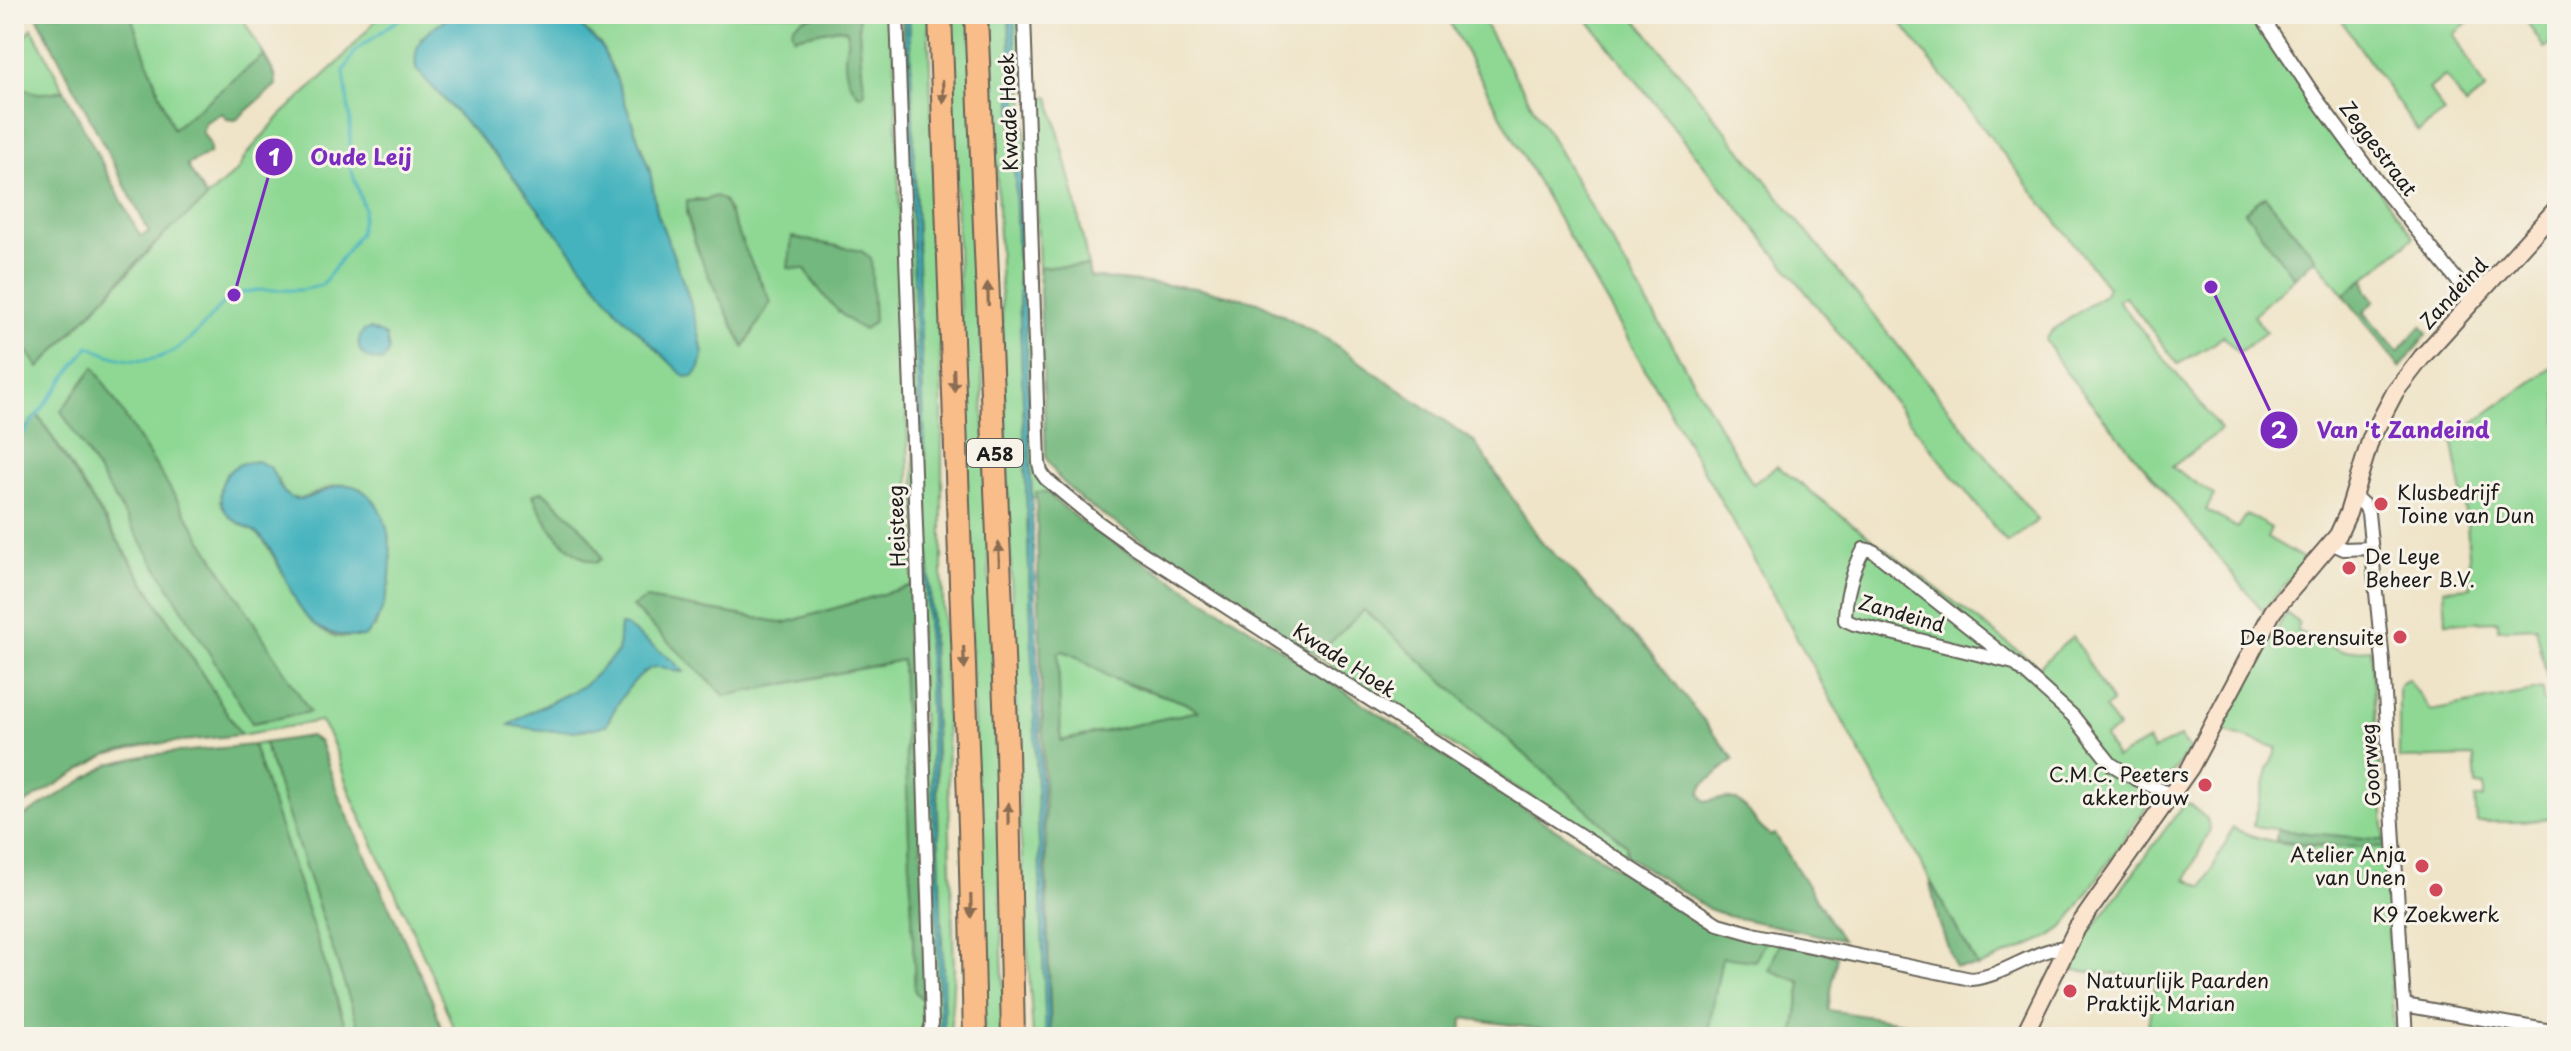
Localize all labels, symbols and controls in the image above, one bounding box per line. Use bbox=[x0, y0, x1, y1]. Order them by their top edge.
street label: Kwade Hoek bbox=[991, 53, 1025, 171]
one-way arrow bbox=[937, 80, 950, 105]
street label: Zeggestraat bbox=[2333, 94, 2425, 202]
callout: Oude Leij bbox=[254, 134, 429, 180]
text: 1 bbox=[268, 138, 280, 174]
text: Oude Leij bbox=[310, 139, 412, 172]
street label: Zandeind bbox=[2412, 250, 2494, 336]
one-way arrow bbox=[981, 281, 994, 306]
one-way arrow bbox=[947, 368, 960, 393]
callout: Van 't Zandeind bbox=[2259, 407, 2506, 453]
text: 2 bbox=[2271, 411, 2288, 447]
text: Van 't Zandeind bbox=[2316, 412, 2490, 445]
road number: A58 bbox=[967, 439, 1023, 467]
place label: Klusbedrijf Toine van Dun bbox=[2397, 477, 2535, 530]
street label: Heisteeg bbox=[880, 484, 912, 568]
marker: Klusbedrijf Toine van Dun bbox=[2372, 495, 2390, 513]
one-way arrow bbox=[992, 541, 1005, 566]
place label: De Leye Beheer B.V. bbox=[2365, 541, 2475, 594]
marker: De Leye Beheer B.V. bbox=[2340, 559, 2358, 577]
street label: Zandeind bbox=[1855, 586, 1949, 640]
street label: Kwade Hoek bbox=[1287, 615, 1403, 705]
place label: De Boerensuite bbox=[2239, 622, 2384, 652]
marker: De Boerensuite bbox=[2391, 628, 2409, 646]
one-way arrow bbox=[957, 646, 970, 671]
street label: Goorweg bbox=[2352, 722, 2388, 808]
place label: C.M.C. Peeters akkerbouw bbox=[2049, 759, 2190, 812]
marker: C.M.C. Peeters akkerbouw bbox=[2196, 776, 2214, 794]
one-way arrow bbox=[1002, 801, 1014, 826]
place label: Atelier Anja van Unen bbox=[2290, 839, 2407, 892]
marker: Atelier Anja van Unen bbox=[2413, 857, 2431, 875]
marker: K9 Zoekwerk bbox=[2427, 881, 2445, 899]
one-way arrow bbox=[965, 894, 978, 919]
place label: K9 Zoekwerk bbox=[2373, 899, 2499, 929]
place label: Natuurlijk Paarden Praktijk Marian bbox=[2086, 965, 2269, 1018]
marker: Natuurlijk Paarden Praktijk Marian bbox=[2061, 982, 2079, 1000]

